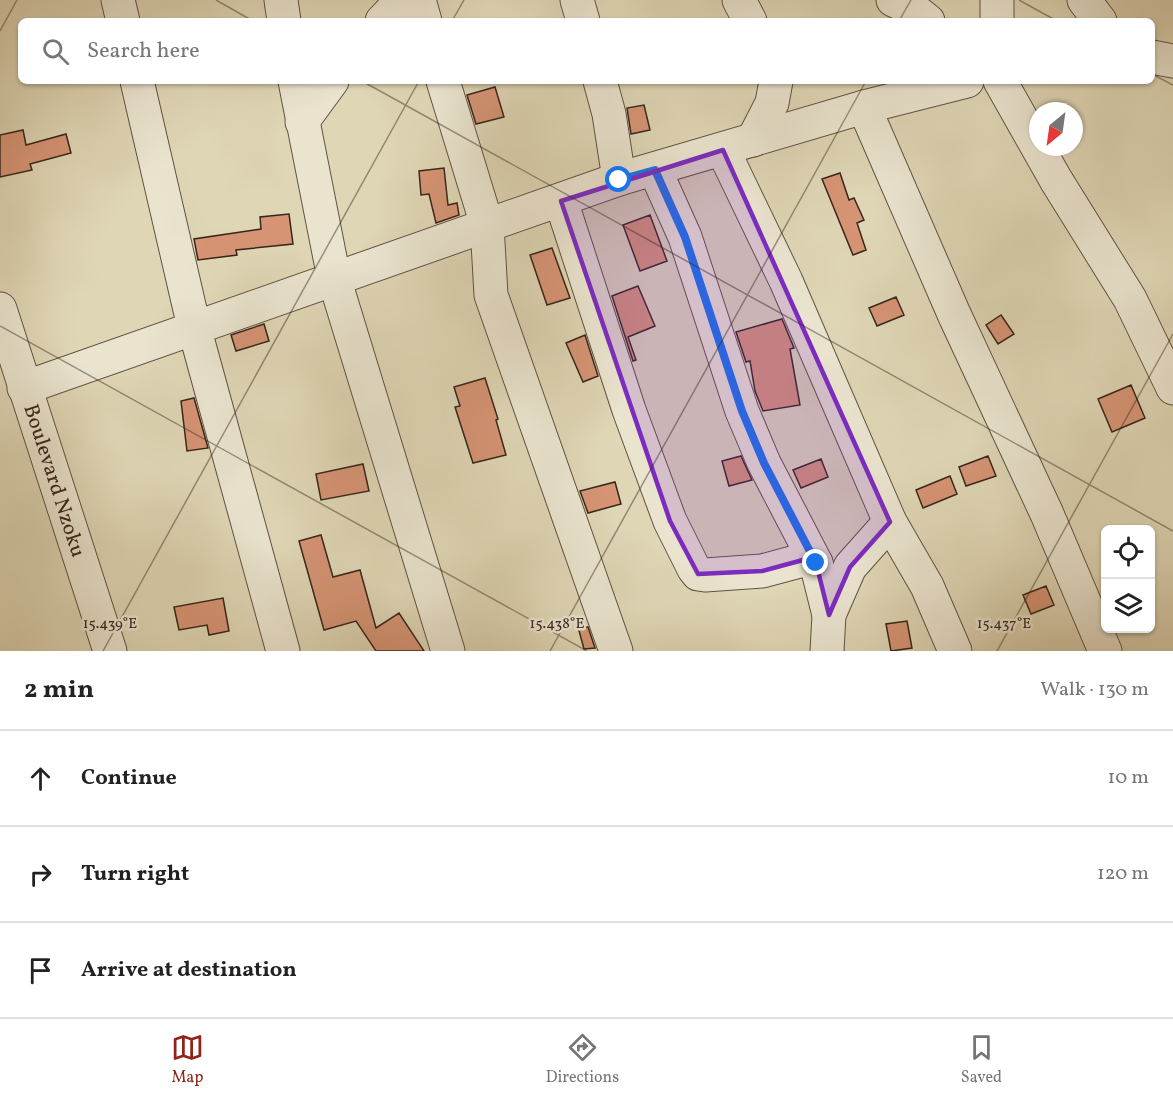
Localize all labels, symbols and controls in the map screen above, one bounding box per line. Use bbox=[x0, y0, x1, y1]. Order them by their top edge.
search box bbox=[18, 18, 1155, 84]
icon: search bbox=[39, 35, 72, 68]
text: Search here bbox=[87, 36, 200, 67]
north arrow bbox=[1029, 102, 1083, 156]
route start bbox=[605, 166, 631, 192]
street label: Boulevard Nzoku bbox=[16, 401, 92, 561]
map controls bbox=[1101, 525, 1155, 633]
button: locate bbox=[1101, 525, 1155, 579]
route end bbox=[802, 549, 828, 575]
button: layers bbox=[1101, 579, 1155, 633]
text: 15.439°E bbox=[83, 614, 137, 635]
text: 15.438°E bbox=[530, 614, 584, 635]
text: 15.437°E bbox=[977, 614, 1031, 635]
text: 2 min bbox=[24, 672, 94, 708]
text: Walk · 130 m bbox=[1040, 676, 1149, 704]
icon: ahead bbox=[24, 762, 57, 795]
text: Continue bbox=[81, 763, 177, 794]
text: 10 m bbox=[1108, 764, 1149, 792]
icon: right bbox=[24, 858, 57, 891]
text: Turn right bbox=[81, 859, 189, 890]
text: 120 m bbox=[1097, 860, 1149, 888]
icon: arrive bbox=[24, 954, 57, 987]
text: Arrive at destination bbox=[81, 955, 297, 986]
tab: Map bbox=[171, 1031, 204, 1089]
tab: Directions bbox=[546, 1031, 619, 1089]
tab: Saved bbox=[961, 1031, 1002, 1089]

